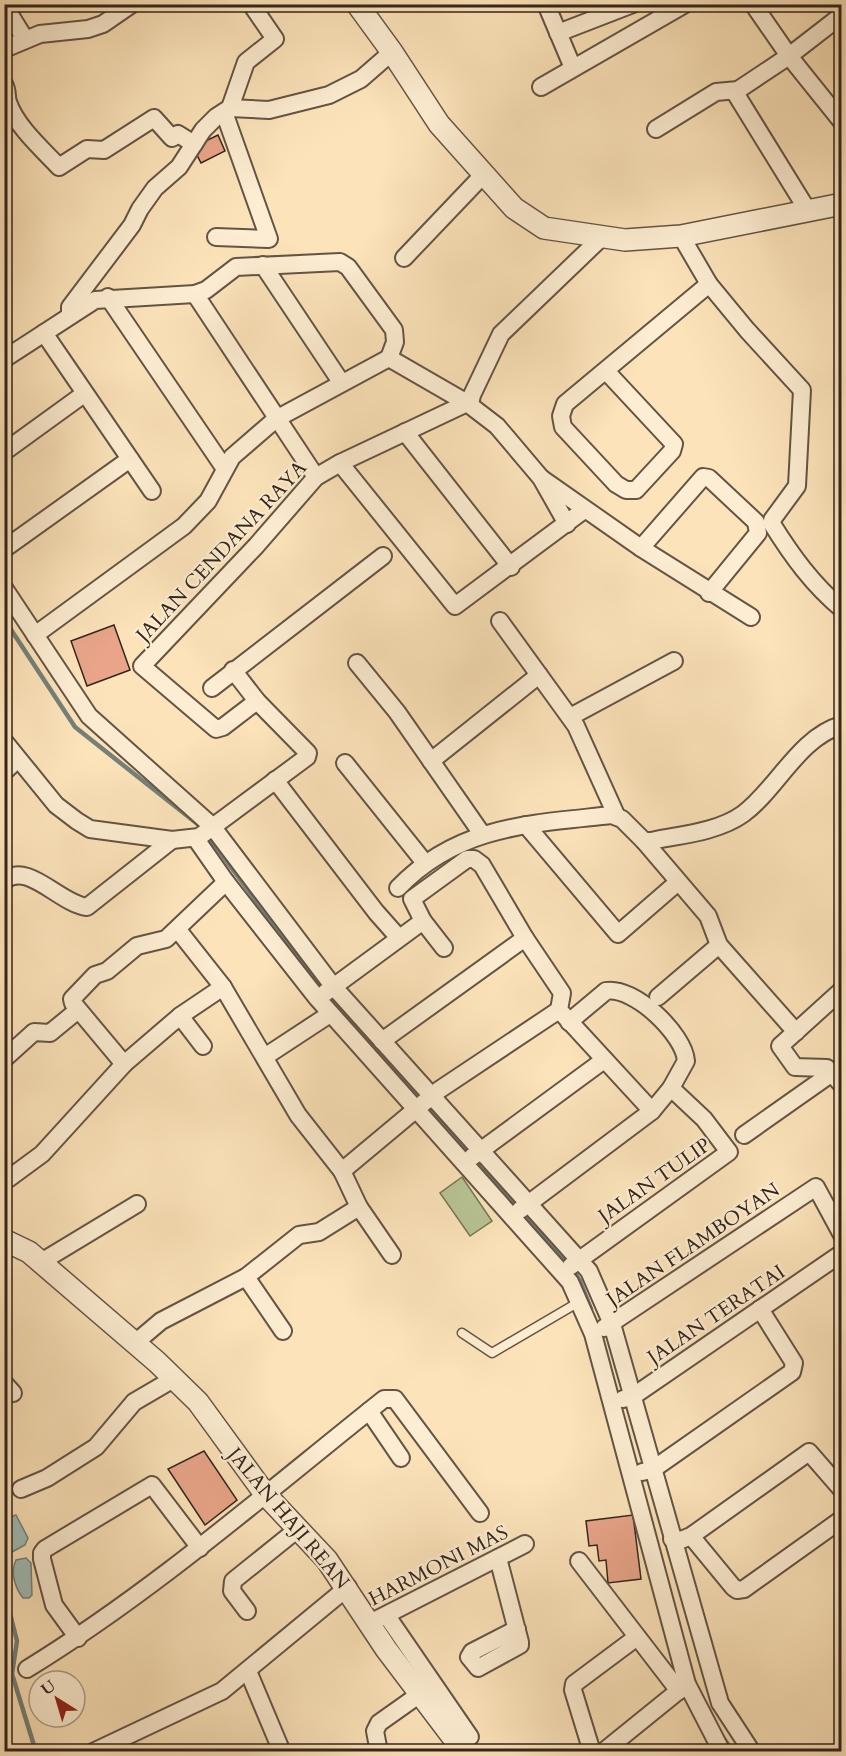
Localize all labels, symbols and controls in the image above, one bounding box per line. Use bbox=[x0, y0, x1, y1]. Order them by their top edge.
street label: JALAN CENDANA RAYA bbox=[128, 454, 313, 650]
street label: JALAN TULIP bbox=[590, 1132, 716, 1231]
street label: JALAN FLAMBOYAN bbox=[599, 1176, 785, 1314]
street label: JALAN TERATAI bbox=[640, 1258, 790, 1372]
street label: JALAN HAJI REAN bbox=[219, 1439, 356, 1595]
street label: HARMONI MAS bbox=[364, 1519, 513, 1612]
north arrow bbox=[27, 1669, 87, 1729]
text: U bbox=[37, 1675, 60, 1701]

